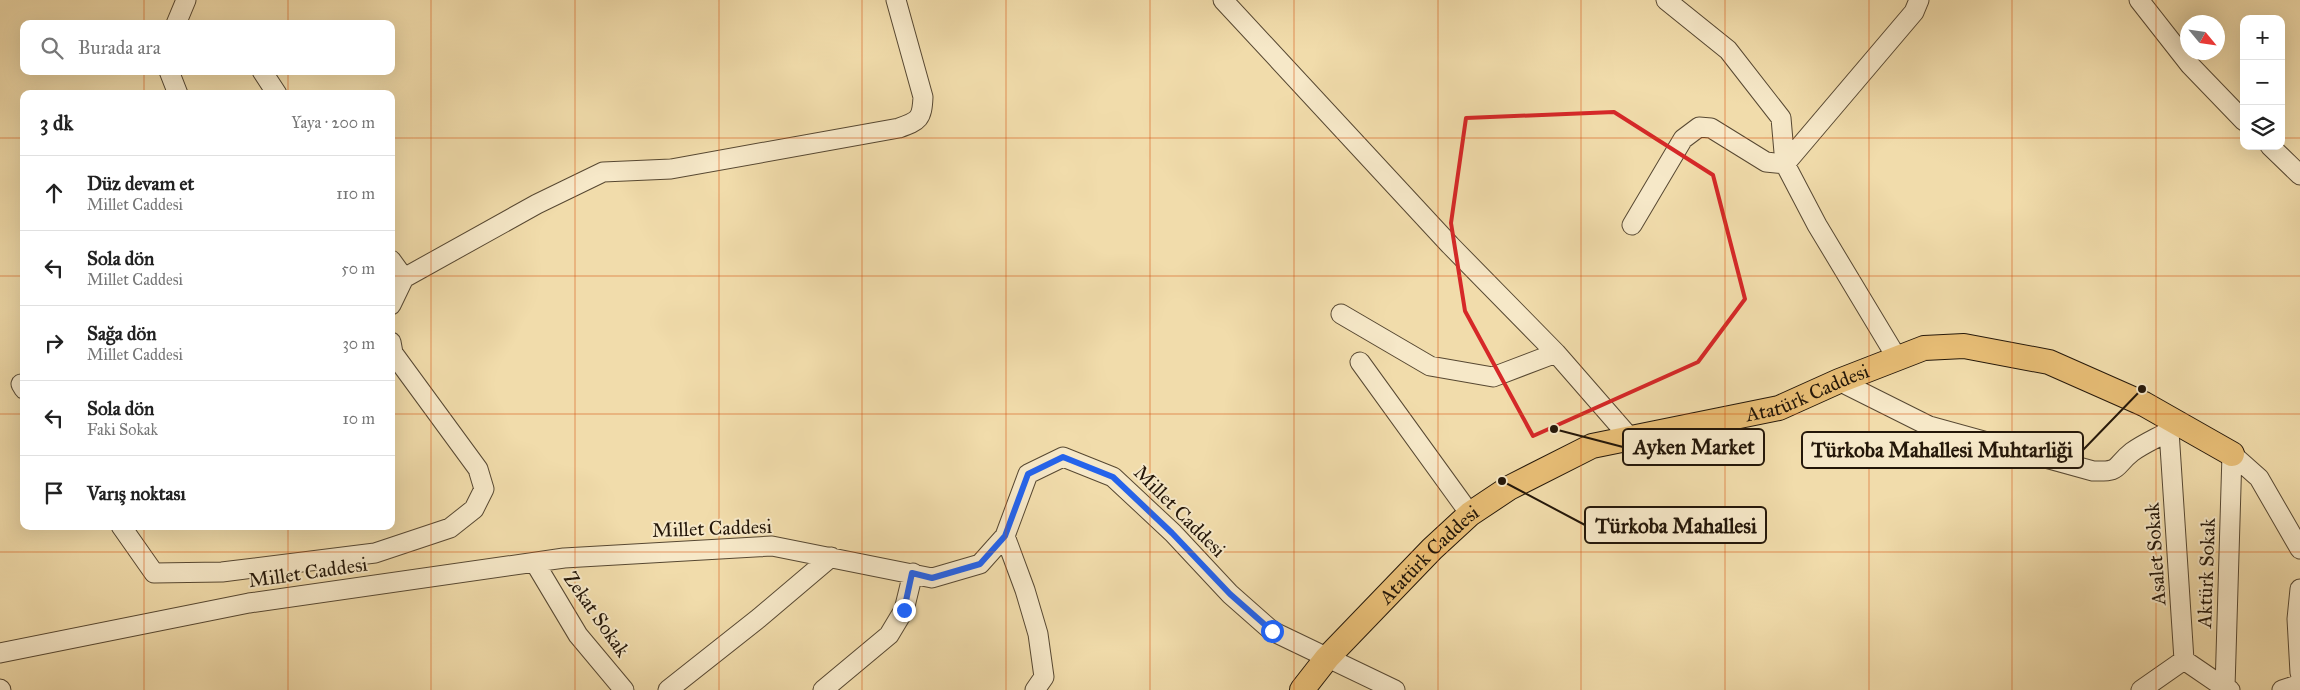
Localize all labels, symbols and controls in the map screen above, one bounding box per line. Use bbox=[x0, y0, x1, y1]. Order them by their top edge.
north arrow bbox=[2180, 15, 2225, 60]
map controls bbox=[2240, 15, 2285, 150]
button: + bbox=[2240, 15, 2285, 60]
search box bbox=[20, 20, 395, 75]
icon: search bbox=[38, 34, 66, 62]
text: Burada ara bbox=[78, 36, 161, 59]
button: − bbox=[2240, 60, 2285, 105]
button: layers bbox=[2240, 105, 2285, 150]
text: 3 dk bbox=[40, 110, 73, 136]
text: Yaya · 200 m bbox=[291, 113, 375, 132]
text: Düz devam et bbox=[87, 172, 194, 195]
icon: ahead bbox=[40, 179, 68, 207]
text: 110 m bbox=[336, 184, 375, 203]
text: Millet Caddesi bbox=[87, 195, 183, 214]
text: Sola dön bbox=[87, 247, 154, 270]
icon: left bbox=[40, 254, 68, 282]
text: 50 m bbox=[341, 259, 375, 278]
text: Millet Caddesi bbox=[87, 270, 183, 289]
text: Sağa dön bbox=[87, 322, 156, 345]
icon: right bbox=[40, 329, 68, 357]
text: 30 m bbox=[342, 334, 375, 353]
text: Millet Caddesi bbox=[87, 345, 183, 364]
street label: Atatürk Caddesi bbox=[1743, 358, 1873, 427]
text: Sola dön bbox=[87, 397, 154, 420]
icon: left bbox=[40, 404, 68, 432]
text: 10 m bbox=[343, 409, 375, 428]
text: Faki Sokak bbox=[87, 420, 158, 439]
callout: Ayken Market bbox=[1623, 429, 1764, 465]
callout: Türkoba Mahallesi Muhtarliği bbox=[1802, 432, 2083, 468]
text: Ayken Market bbox=[1631, 434, 1755, 460]
text: Türkoba Mahallesi Muhtarliği bbox=[1810, 437, 2073, 463]
street label: Millet Caddesi bbox=[1129, 460, 1231, 562]
icon: arrive bbox=[40, 479, 68, 507]
text: Varış noktası bbox=[87, 482, 186, 505]
street label: Atatürk Caddesi bbox=[1373, 499, 1484, 609]
street label: Asalet Sokak bbox=[2139, 501, 2171, 607]
callout: Türkoba Mahallesi bbox=[1585, 507, 1766, 543]
text: Türkoba Mahallesi bbox=[1594, 513, 1757, 539]
street label: Millet Caddesi bbox=[652, 514, 773, 542]
street label: Aktürk Sokak bbox=[2192, 517, 2220, 629]
street label: Millet Caddesi bbox=[247, 552, 370, 592]
street label: Zekat Sokak bbox=[559, 567, 635, 662]
route end bbox=[893, 599, 916, 622]
route start bbox=[1261, 620, 1284, 643]

